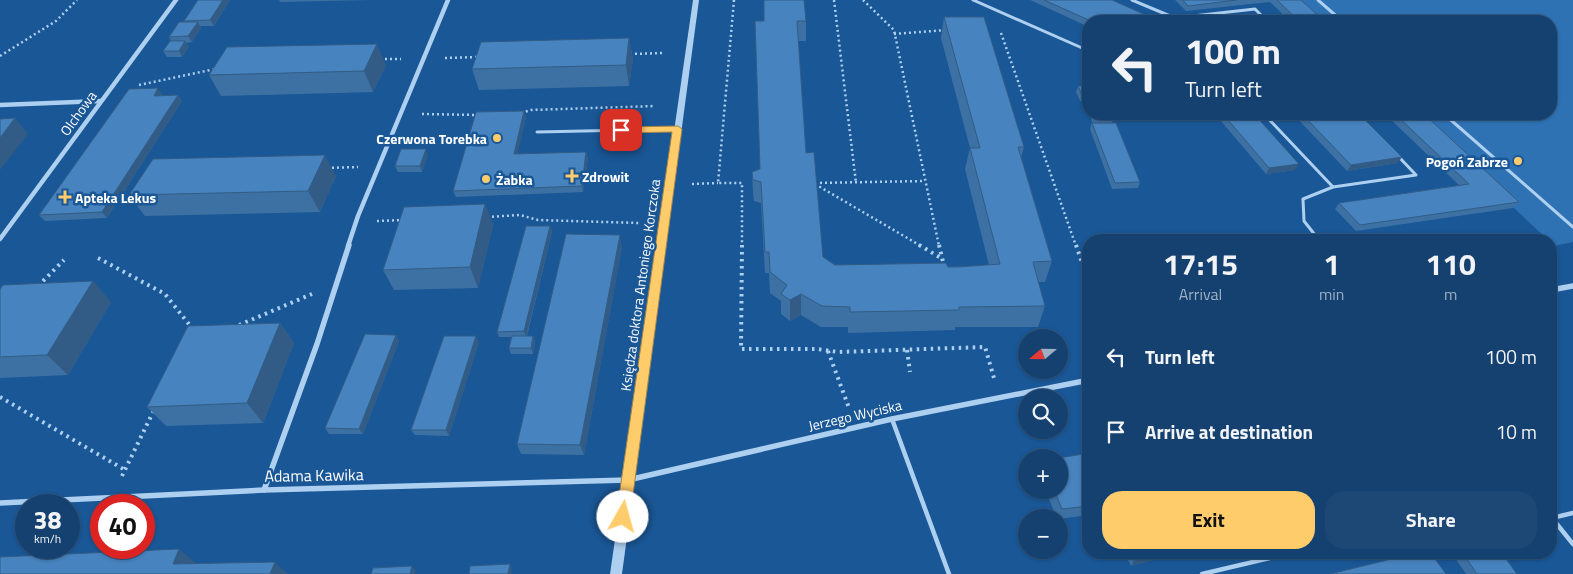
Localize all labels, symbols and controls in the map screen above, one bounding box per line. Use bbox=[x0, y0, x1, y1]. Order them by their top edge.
text: 100 m bbox=[1185, 24, 1281, 78]
icon: left bbox=[1102, 35, 1167, 100]
text: Turn left bbox=[1185, 72, 1262, 106]
street label: Olchowa bbox=[55, 86, 101, 140]
pin bbox=[600, 109, 642, 151]
icon: arrive bbox=[607, 116, 635, 144]
place label: Czerwona Torebka bbox=[376, 128, 487, 149]
marker: Czerwona Torebka bbox=[491, 132, 503, 144]
place label: Pogoń Zabrze bbox=[1426, 151, 1508, 172]
marker: Pogoń Zabrze bbox=[1512, 155, 1524, 167]
place label: Zdrowit bbox=[582, 166, 629, 187]
place label: Żabka bbox=[496, 169, 533, 190]
marker: Zdrowit bbox=[566, 170, 578, 182]
marker: Żabka bbox=[480, 173, 492, 185]
street label: Księdza doktora Antoniego Korczoka bbox=[615, 178, 665, 392]
place label: Apteka Lekus bbox=[75, 187, 156, 208]
marker: Apteka Lekus bbox=[59, 191, 71, 203]
text: 17:15 bbox=[1163, 241, 1238, 287]
text: 1 bbox=[1323, 241, 1340, 287]
text: 110 bbox=[1426, 241, 1476, 287]
text: Arrival bbox=[1179, 282, 1222, 306]
text: min bbox=[1319, 282, 1344, 306]
text: m bbox=[1444, 282, 1457, 306]
north arrow bbox=[1018, 329, 1068, 379]
map controls bbox=[1018, 329, 1068, 559]
text: Turn left bbox=[1145, 342, 1215, 371]
text: 100 m bbox=[1485, 342, 1537, 371]
icon: left bbox=[1102, 343, 1130, 371]
button: search bbox=[1018, 389, 1068, 439]
street label: Jerzego Wyciska bbox=[806, 394, 904, 436]
text: Arrive at destination bbox=[1145, 417, 1313, 446]
text: 10 m bbox=[1496, 417, 1537, 446]
icon: arrive bbox=[1102, 418, 1130, 446]
button: + bbox=[1018, 449, 1068, 499]
street label: Adama Kawika bbox=[264, 462, 364, 488]
position arrow bbox=[596, 490, 648, 542]
button: Exit bbox=[1102, 491, 1315, 549]
button: Share bbox=[1325, 491, 1537, 549]
speed limit sign: 40 bbox=[90, 494, 155, 559]
text: 38 bbox=[33, 501, 62, 539]
button: − bbox=[1018, 509, 1068, 559]
text: km/h bbox=[34, 529, 61, 548]

